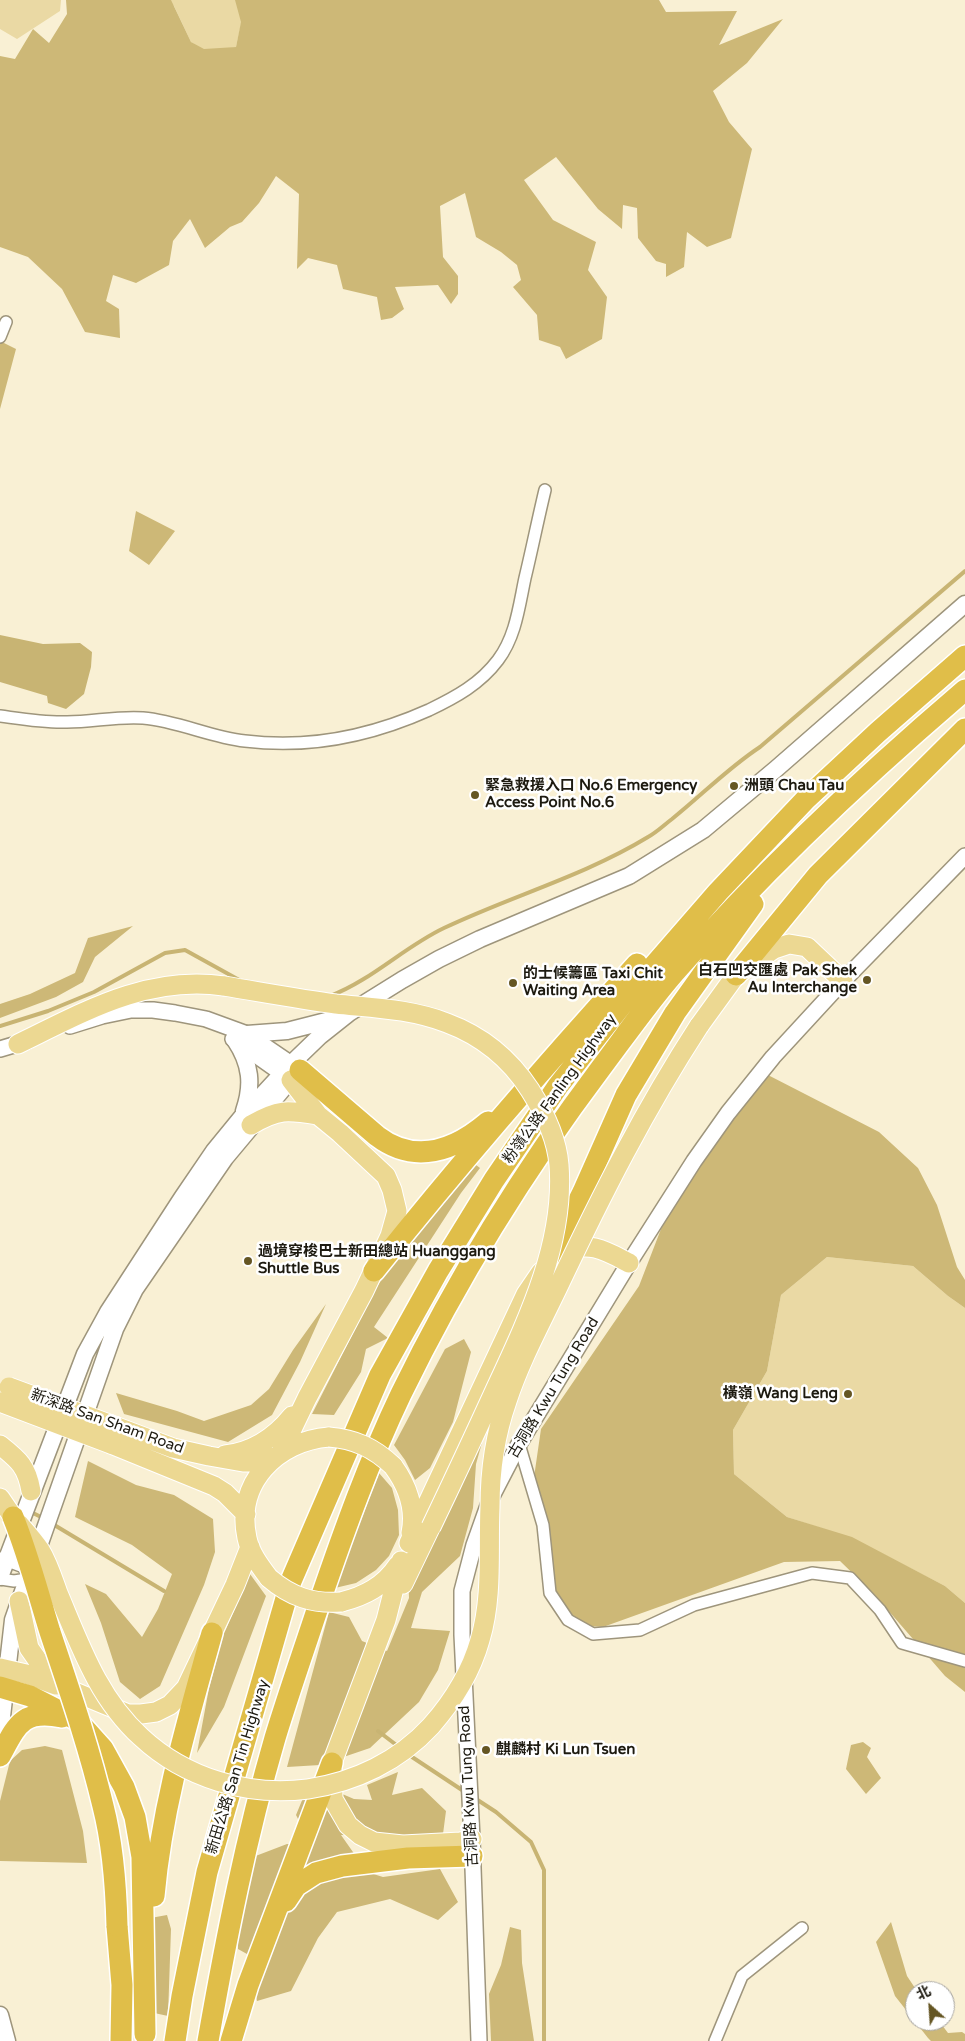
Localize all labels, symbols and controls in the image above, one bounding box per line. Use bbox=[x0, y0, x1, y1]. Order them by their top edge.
place label: 緊急救援入口 No.6 Emergency Access Point No.6 bbox=[485, 777, 697, 812]
place label: 洲頭 Chau Tau bbox=[744, 777, 844, 795]
marker: 洲頭 Chau Tau bbox=[728, 780, 740, 792]
marker: 緊急救援入口 No.6 Emergency Access Point No.6 bbox=[469, 789, 481, 801]
place label: 白石凹交匯處 Pak Shek Au Interchange bbox=[698, 962, 857, 997]
place label: 的士候籌區 Taxi Chit Waiting Area bbox=[523, 965, 663, 1000]
marker: 白石凹交匯處 Pak Shek Au Interchange bbox=[861, 974, 873, 986]
marker: 的士候籌區 Taxi Chit Waiting Area bbox=[507, 977, 519, 989]
street label: 粉嶺公路 Fanling Highway bbox=[500, 1011, 620, 1167]
place label: 過境穿梭巴士新田總站 Huanggang Shuttle Bus bbox=[258, 1243, 496, 1278]
marker: 過境穿梭巴士新田總站 Huanggang Shuttle Bus bbox=[242, 1255, 254, 1267]
street label: 古洞路 Kwu Tung Road bbox=[505, 1314, 603, 1462]
place label: 橫嶺 Wang Leng bbox=[723, 1385, 838, 1403]
street label: 新深路 San Sham Road bbox=[28, 1386, 186, 1458]
marker: 橫嶺 Wang Leng bbox=[842, 1388, 854, 1400]
street label: 新田公路 San Tin Highway bbox=[203, 1677, 273, 1857]
street label: 古洞路 Kwu Tung Road bbox=[456, 1705, 482, 1867]
place label: 麒麟村 Ki Lun Tsuen bbox=[496, 1741, 635, 1759]
marker: 麒麟村 Ki Lun Tsuen bbox=[480, 1744, 492, 1756]
north arrow bbox=[905, 1981, 955, 2031]
text: 北 bbox=[914, 1982, 934, 2004]

